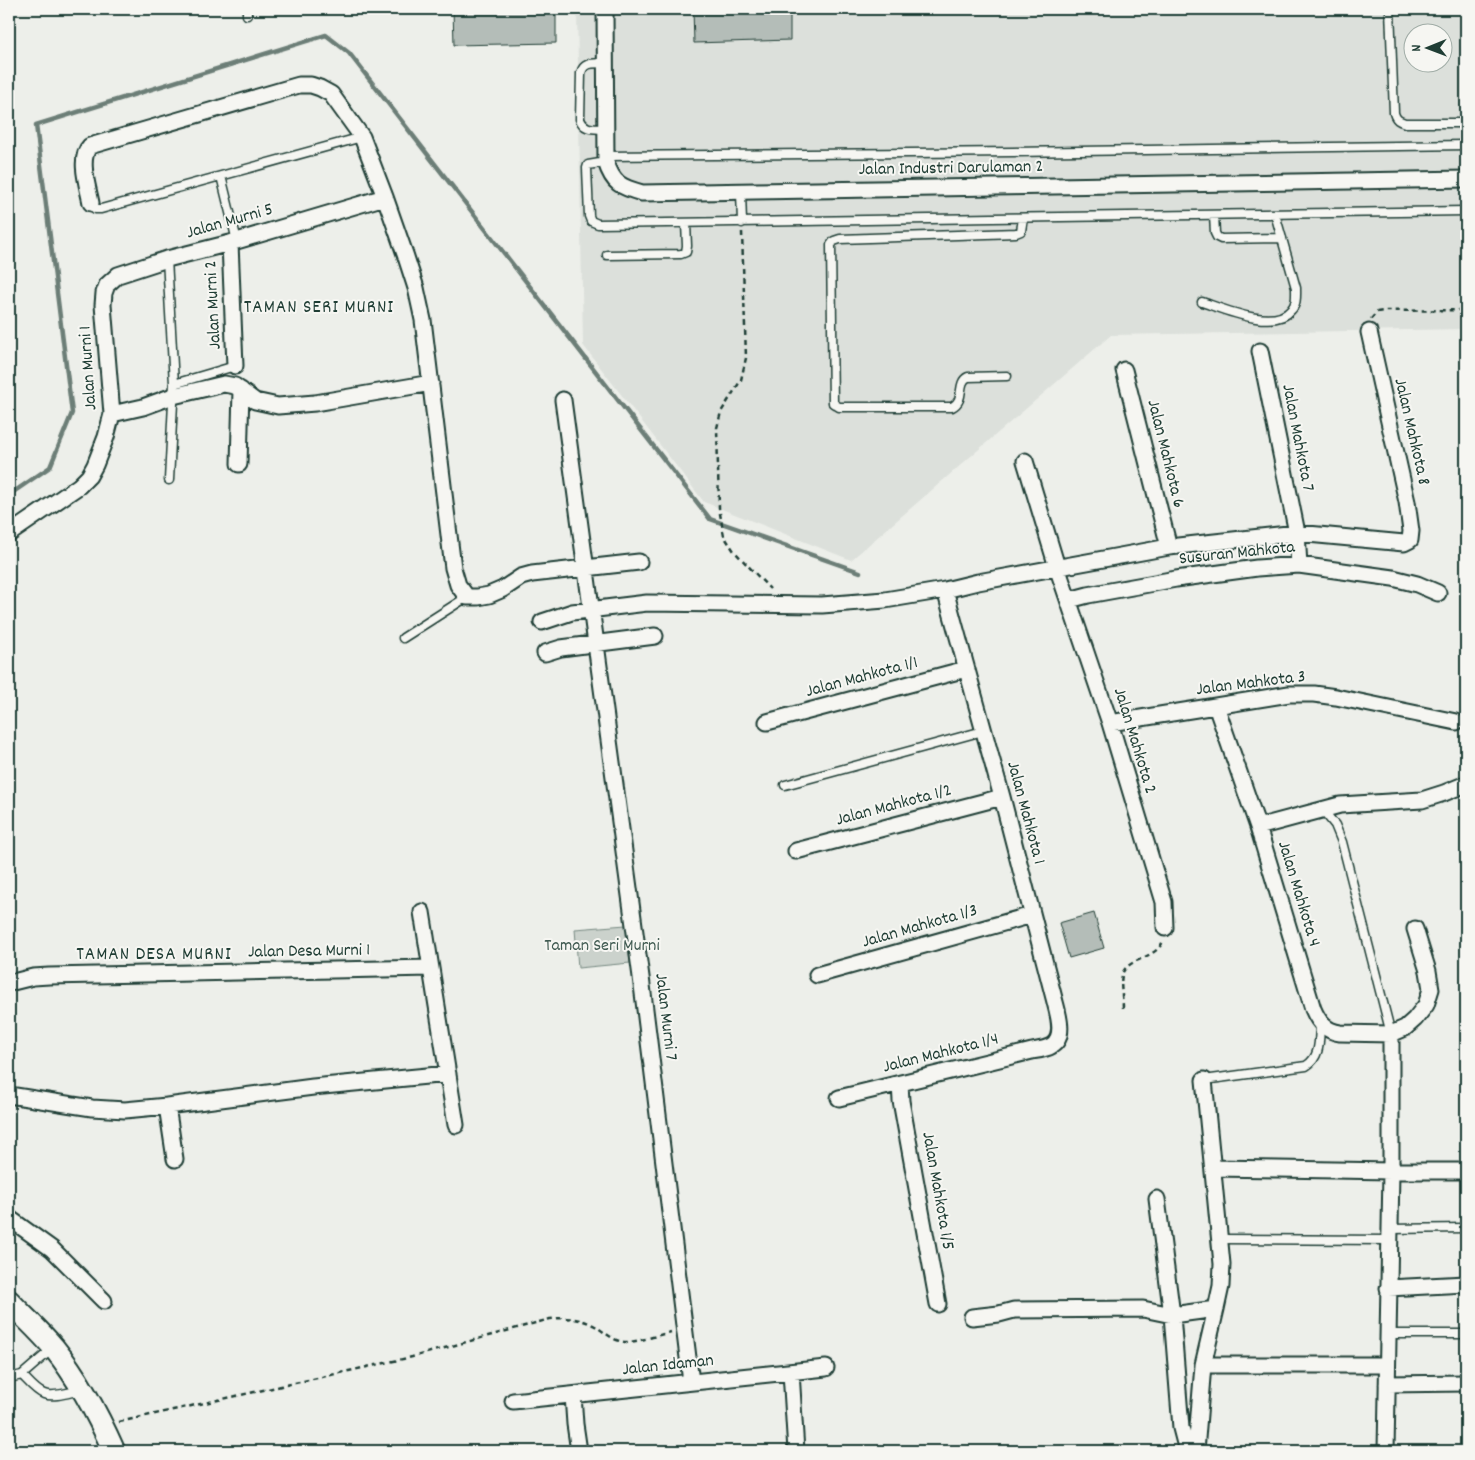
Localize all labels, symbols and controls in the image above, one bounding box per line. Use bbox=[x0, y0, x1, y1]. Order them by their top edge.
north arrow bbox=[1402, 22, 1452, 72]
text: N bbox=[1407, 44, 1427, 52]
street label: Jalan Industri Darulaman 2 bbox=[859, 155, 1043, 183]
street label: Jalan Murni 5 bbox=[184, 198, 276, 246]
street label: Jalan Murni 2 bbox=[199, 260, 229, 350]
district label: TAMAN SERI MURNI bbox=[244, 295, 394, 322]
street label: Jalan Murni 1 bbox=[74, 325, 104, 411]
street label: Jalan Mahkota 8 bbox=[1387, 376, 1435, 488]
street label: Jalan Mahkota 7 bbox=[1274, 382, 1320, 494]
street label: Jalan Mahkota 6 bbox=[1139, 397, 1191, 511]
street label: Susuran Mahkota bbox=[1178, 535, 1297, 573]
street label: Jalan Mahkota 1/1 bbox=[803, 651, 921, 705]
street label: Jalan Mahkota 3 bbox=[1195, 665, 1307, 703]
street label: Jalan Mahkota 2 bbox=[1106, 685, 1162, 797]
street label: Jalan Mahkota 1 bbox=[999, 759, 1051, 867]
street label: Jalan Mahkota 1/2 bbox=[833, 779, 955, 833]
street label: Jalan Mahkota 4 bbox=[1270, 838, 1326, 950]
street label: Jalan Mahkota 1/3 bbox=[859, 899, 981, 955]
park label: Taman Seri Murni bbox=[544, 934, 660, 959]
street label: Jalan Desa Murni 1 bbox=[248, 938, 370, 966]
district label: TAMAN DESA MURNI bbox=[76, 942, 232, 969]
street label: Jalan Murni 7 bbox=[647, 972, 683, 1062]
street label: Jalan Mahkota 1/4 bbox=[880, 1028, 1002, 1080]
street label: Jalan Mahkota 1/5 bbox=[914, 1130, 960, 1252]
street label: Jalan Idaman bbox=[621, 1349, 715, 1383]

